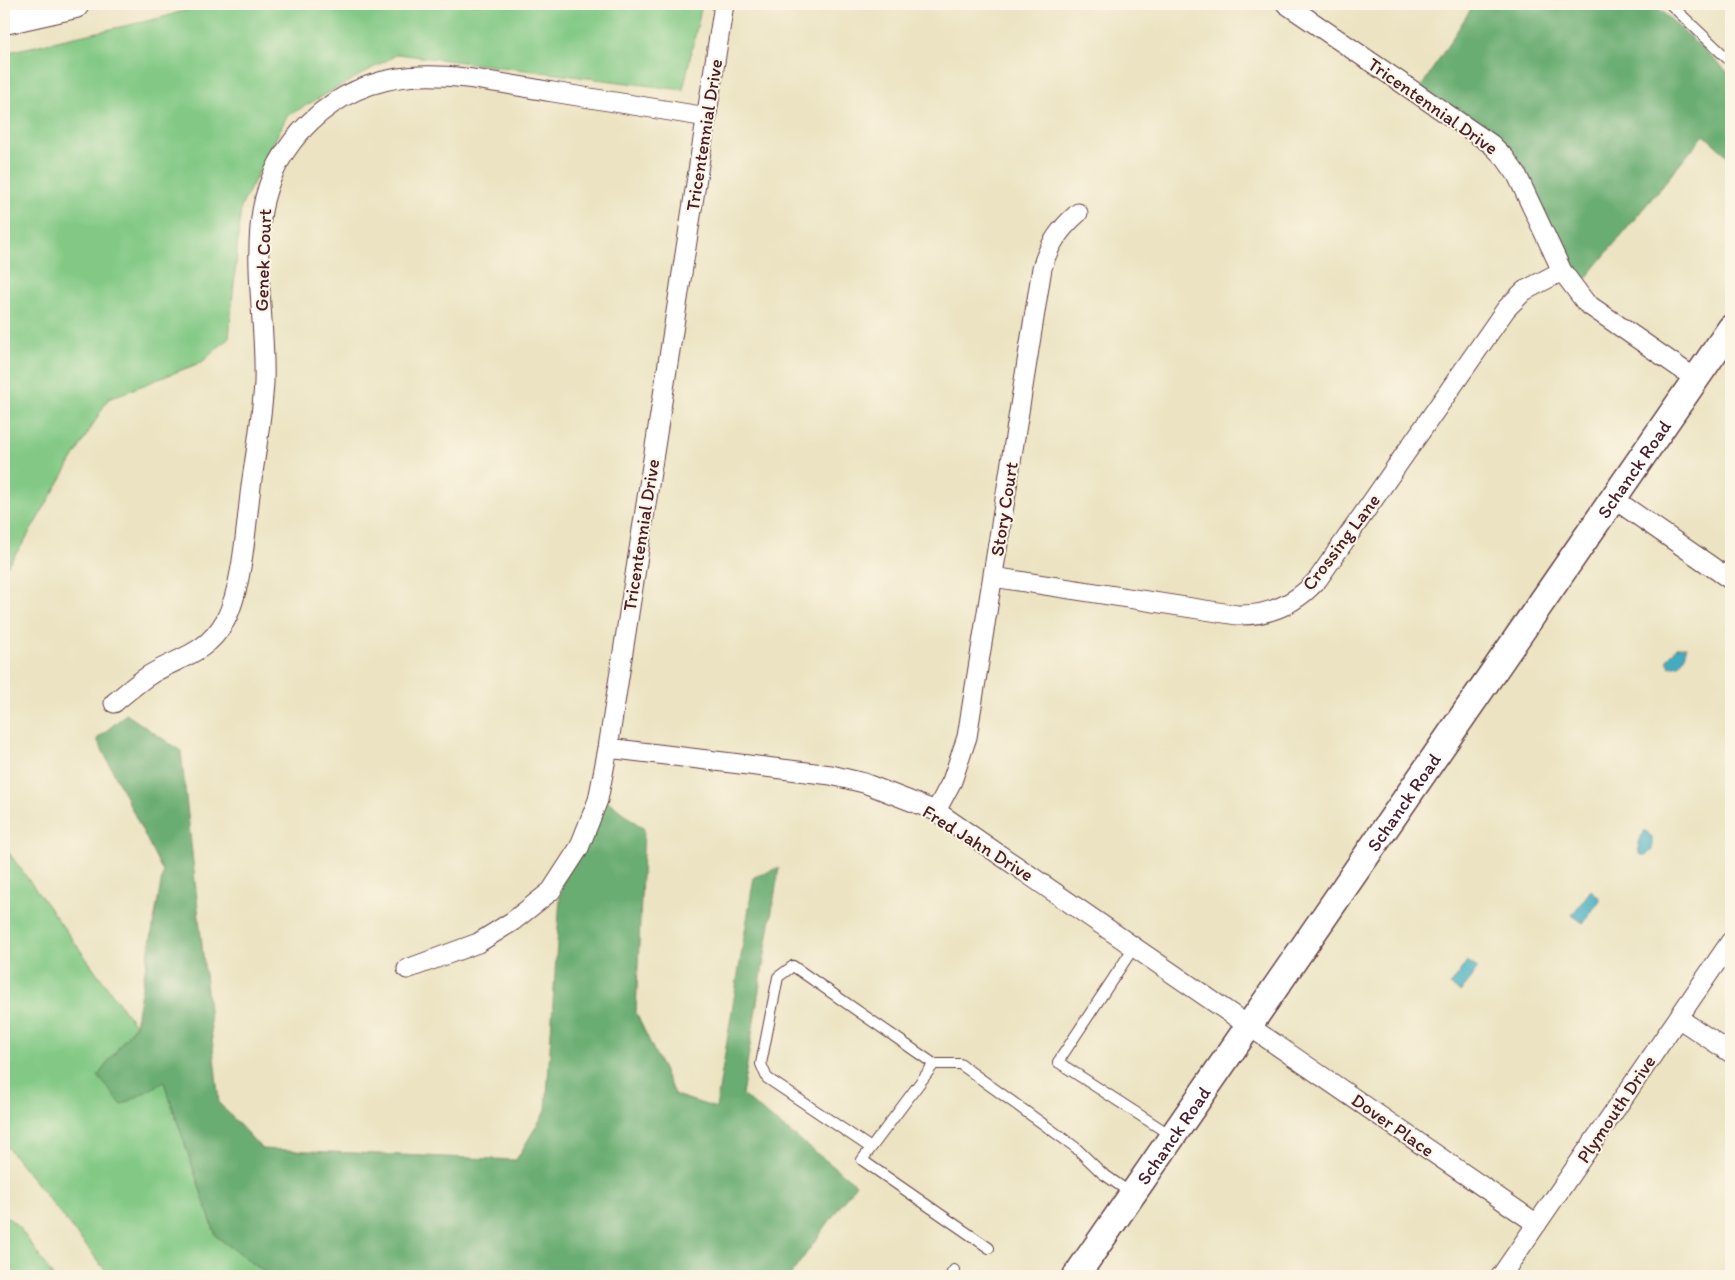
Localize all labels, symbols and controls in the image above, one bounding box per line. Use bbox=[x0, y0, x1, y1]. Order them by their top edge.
street label: Tricentennial Drive bbox=[1363, 53, 1503, 159]
street label: Tricentennial Drive bbox=[681, 57, 727, 213]
street label: Genek Court bbox=[250, 208, 276, 312]
street label: Schanck Road bbox=[1592, 415, 1676, 522]
street label: Tricentennial Drive bbox=[618, 457, 664, 613]
street label: Story Court bbox=[985, 460, 1023, 558]
street label: Crossing Lane bbox=[1297, 489, 1385, 595]
street label: Schanck Road bbox=[1361, 748, 1446, 856]
street label: Fred Jahn Drive bbox=[918, 800, 1038, 886]
street label: Plymouth Drive bbox=[1571, 1051, 1661, 1167]
street label: Schanck Road bbox=[1131, 1081, 1216, 1189]
street label: Dover Place bbox=[1347, 1088, 1439, 1162]

